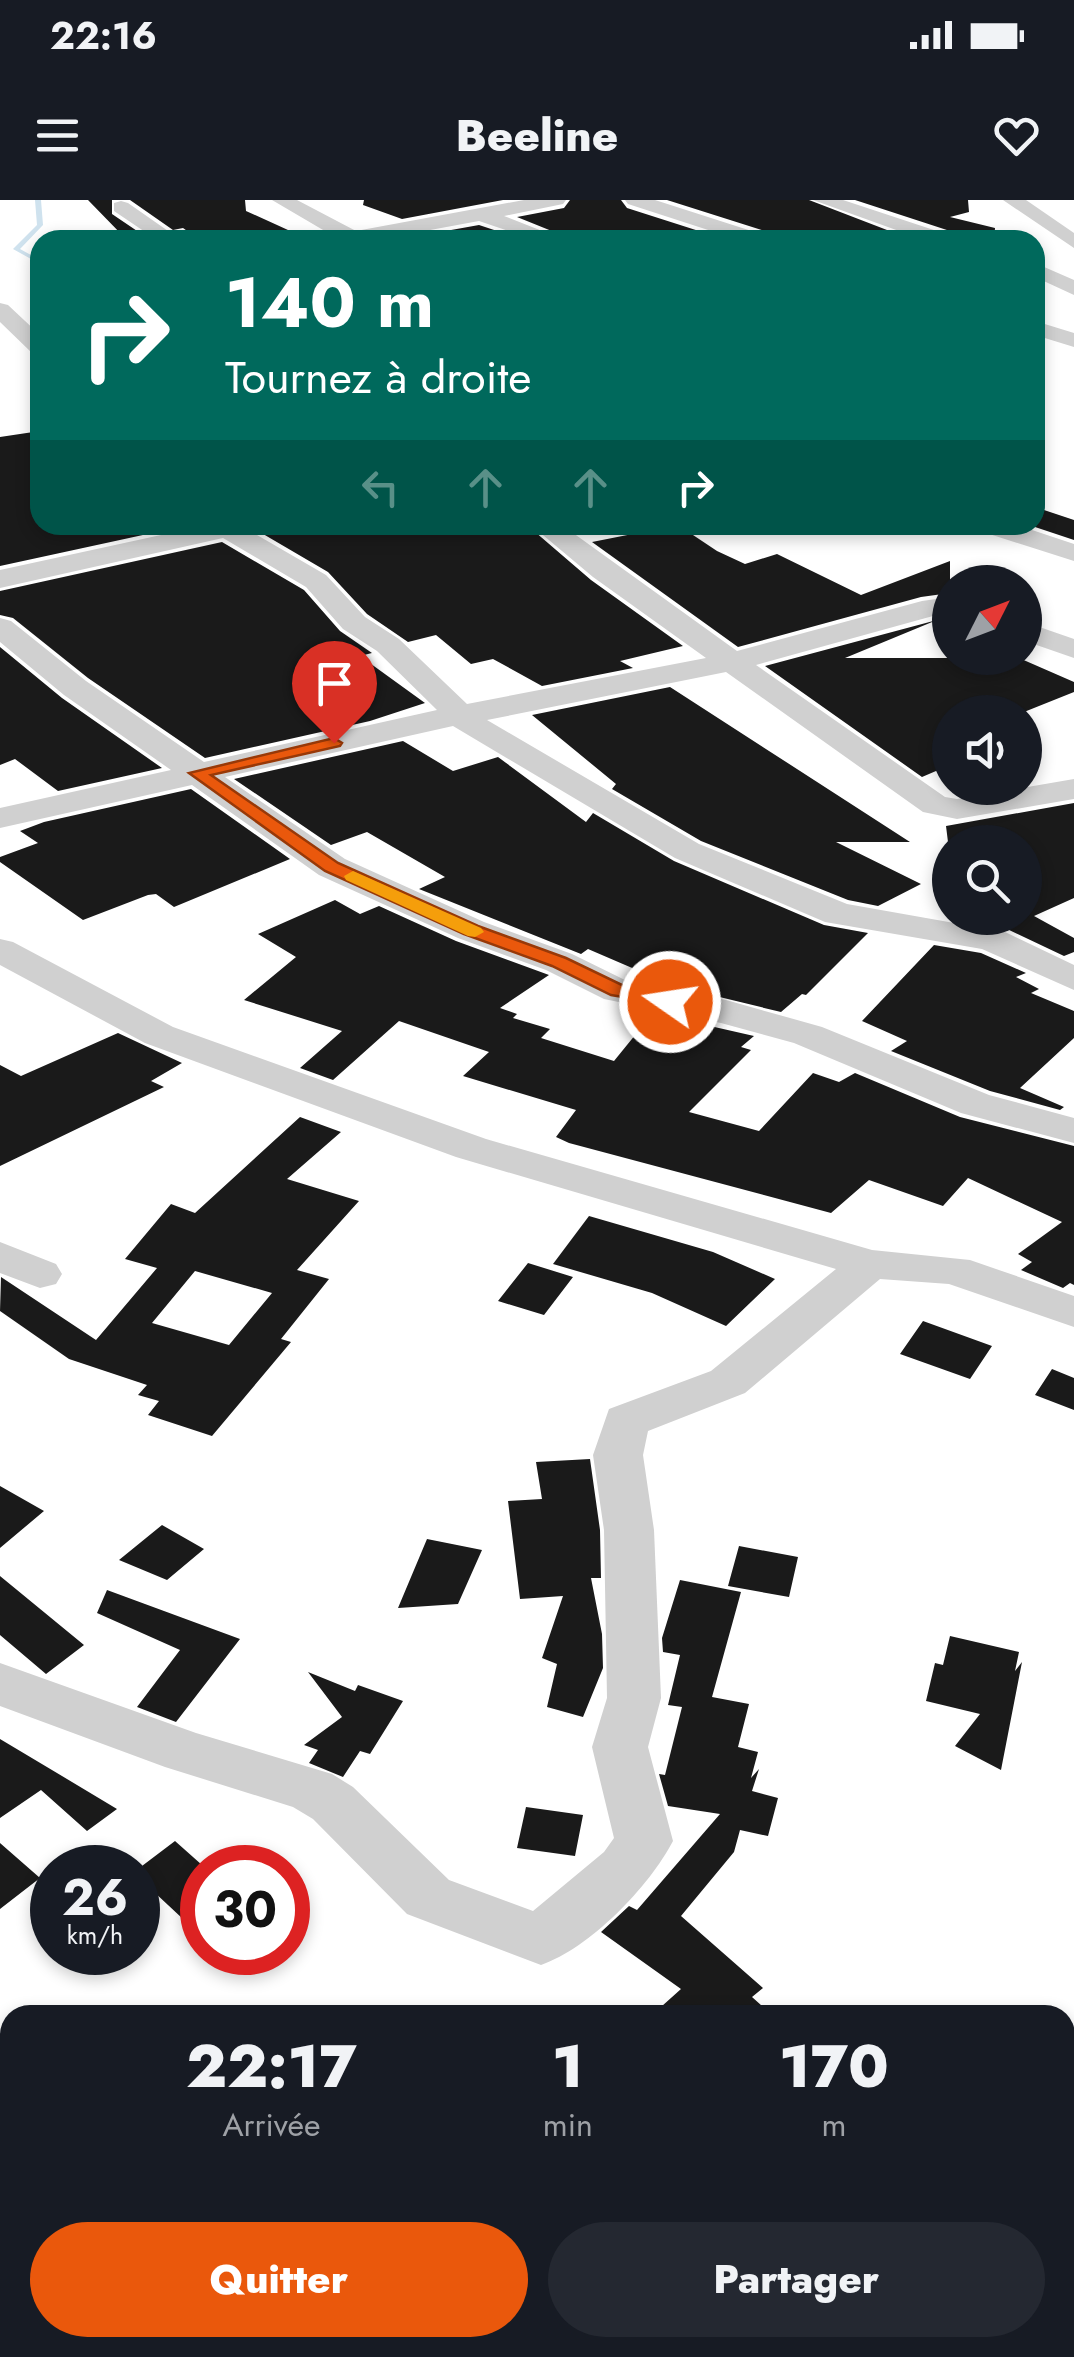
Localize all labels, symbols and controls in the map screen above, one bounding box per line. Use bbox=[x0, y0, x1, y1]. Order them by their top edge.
text: 22:16 bbox=[50, 8, 157, 63]
text: Beeline bbox=[456, 103, 618, 168]
icon: menu bbox=[30, 108, 85, 163]
icon: heart bbox=[989, 108, 1044, 163]
text: 140 m bbox=[225, 252, 434, 353]
icon: right bbox=[60, 270, 190, 400]
text: Tournez à droite bbox=[225, 345, 531, 410]
icon: left bbox=[353, 460, 408, 515]
icon: ahead bbox=[458, 460, 513, 515]
icon: ahead bbox=[563, 460, 618, 515]
icon: right bbox=[668, 460, 723, 515]
north arrow bbox=[932, 565, 1042, 675]
map controls bbox=[932, 565, 1042, 935]
pin bbox=[292, 641, 377, 744]
icon: arrive bbox=[307, 656, 362, 711]
button: sound bbox=[932, 695, 1042, 805]
button: search bbox=[932, 825, 1042, 935]
position arrow bbox=[618, 950, 722, 1054]
speed limit sign: 30 bbox=[180, 1845, 310, 1975]
text: 26 bbox=[62, 1861, 128, 1934]
text: km/h bbox=[67, 1917, 123, 1953]
text: 22:17 bbox=[186, 2023, 357, 2110]
text: 1 bbox=[552, 2023, 584, 2110]
text: 170 bbox=[779, 2023, 889, 2110]
text: Arrivée bbox=[222, 2102, 320, 2148]
text: min bbox=[543, 2102, 593, 2148]
text: m bbox=[821, 2102, 846, 2148]
button: Quitter bbox=[30, 2222, 528, 2337]
button: Partager bbox=[548, 2222, 1045, 2337]

